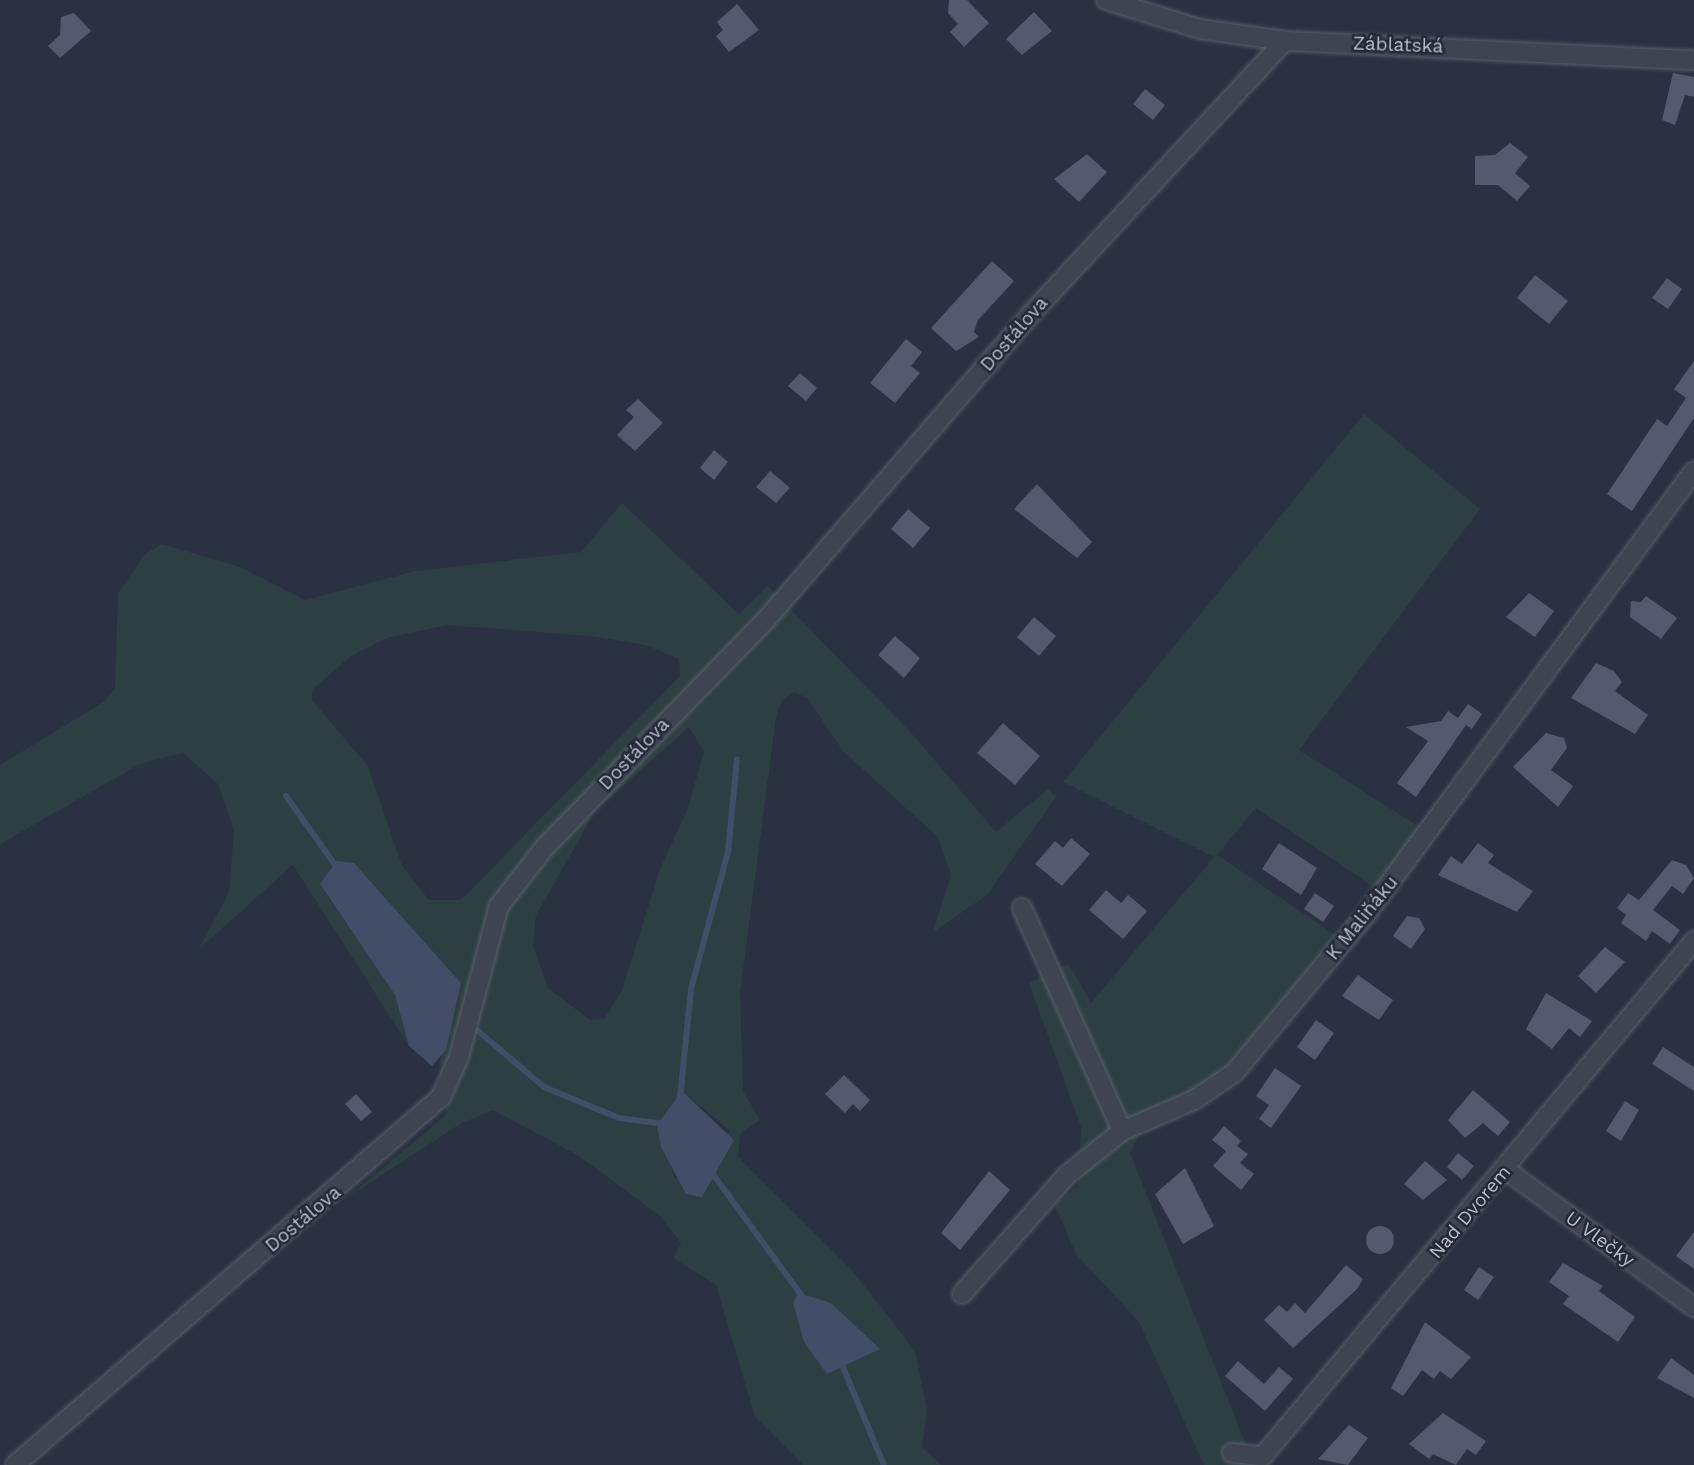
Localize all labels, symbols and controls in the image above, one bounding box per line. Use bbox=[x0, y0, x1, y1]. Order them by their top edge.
street label: Záblatská bbox=[1353, 32, 1443, 58]
street label: Dostálova bbox=[975, 292, 1053, 376]
street label: Dostálova bbox=[594, 713, 674, 795]
street label: K Maliňáku bbox=[1321, 871, 1403, 965]
street label: Nad Dvorem bbox=[1424, 1161, 1516, 1263]
street label: Dostálova bbox=[261, 1181, 345, 1257]
street label: U Vlečky bbox=[1561, 1206, 1639, 1272]

